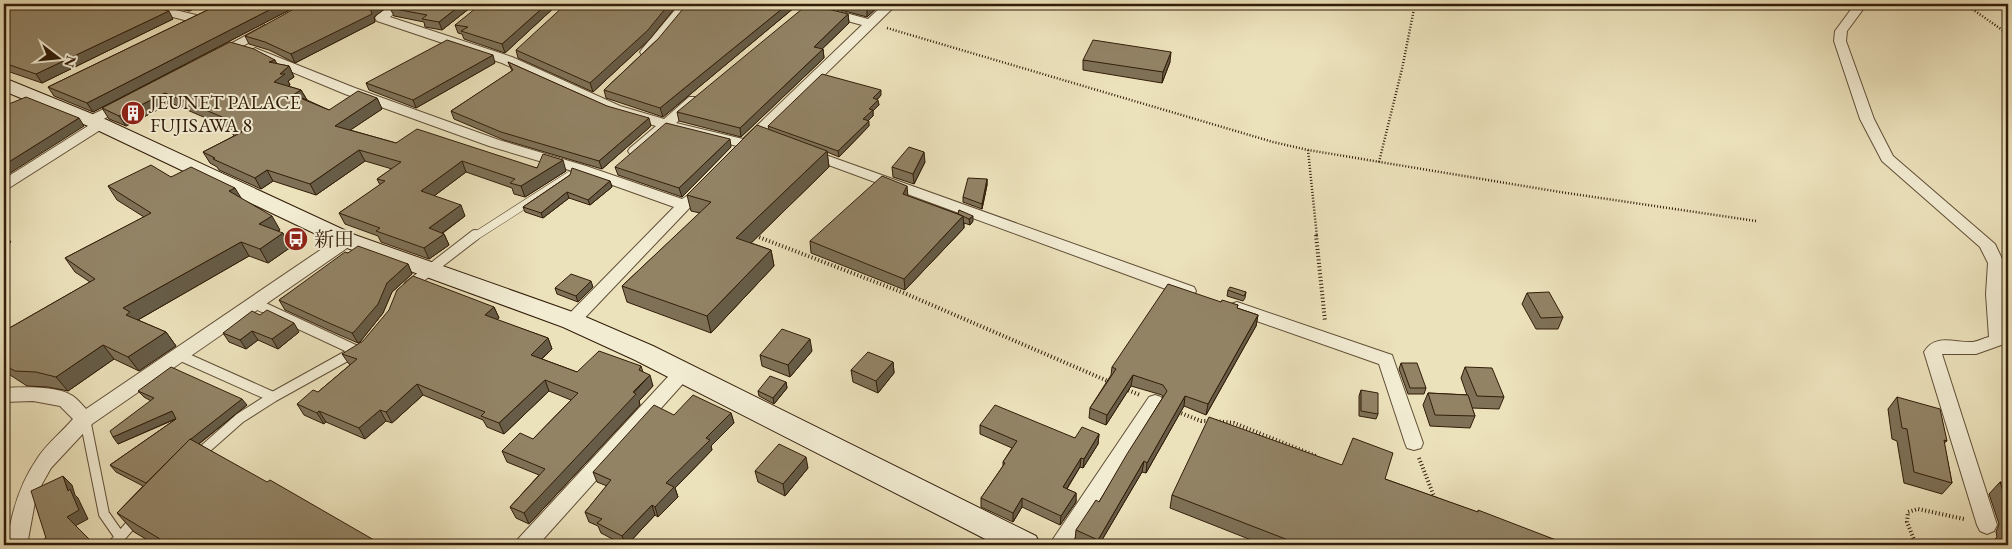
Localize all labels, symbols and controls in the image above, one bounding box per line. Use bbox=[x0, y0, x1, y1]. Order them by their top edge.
north arrow bbox=[32, 32, 82, 82]
text: N bbox=[60, 54, 81, 70]
place label: JEUNET PALACE FUJISAWA 8 bbox=[148, 89, 301, 138]
building icon: JEUNET PALACE FUJISAWA 8 bbox=[120, 100, 146, 126]
bus stop icon: 新田 bbox=[283, 226, 309, 252]
place label: 新田 bbox=[314, 226, 354, 252]

